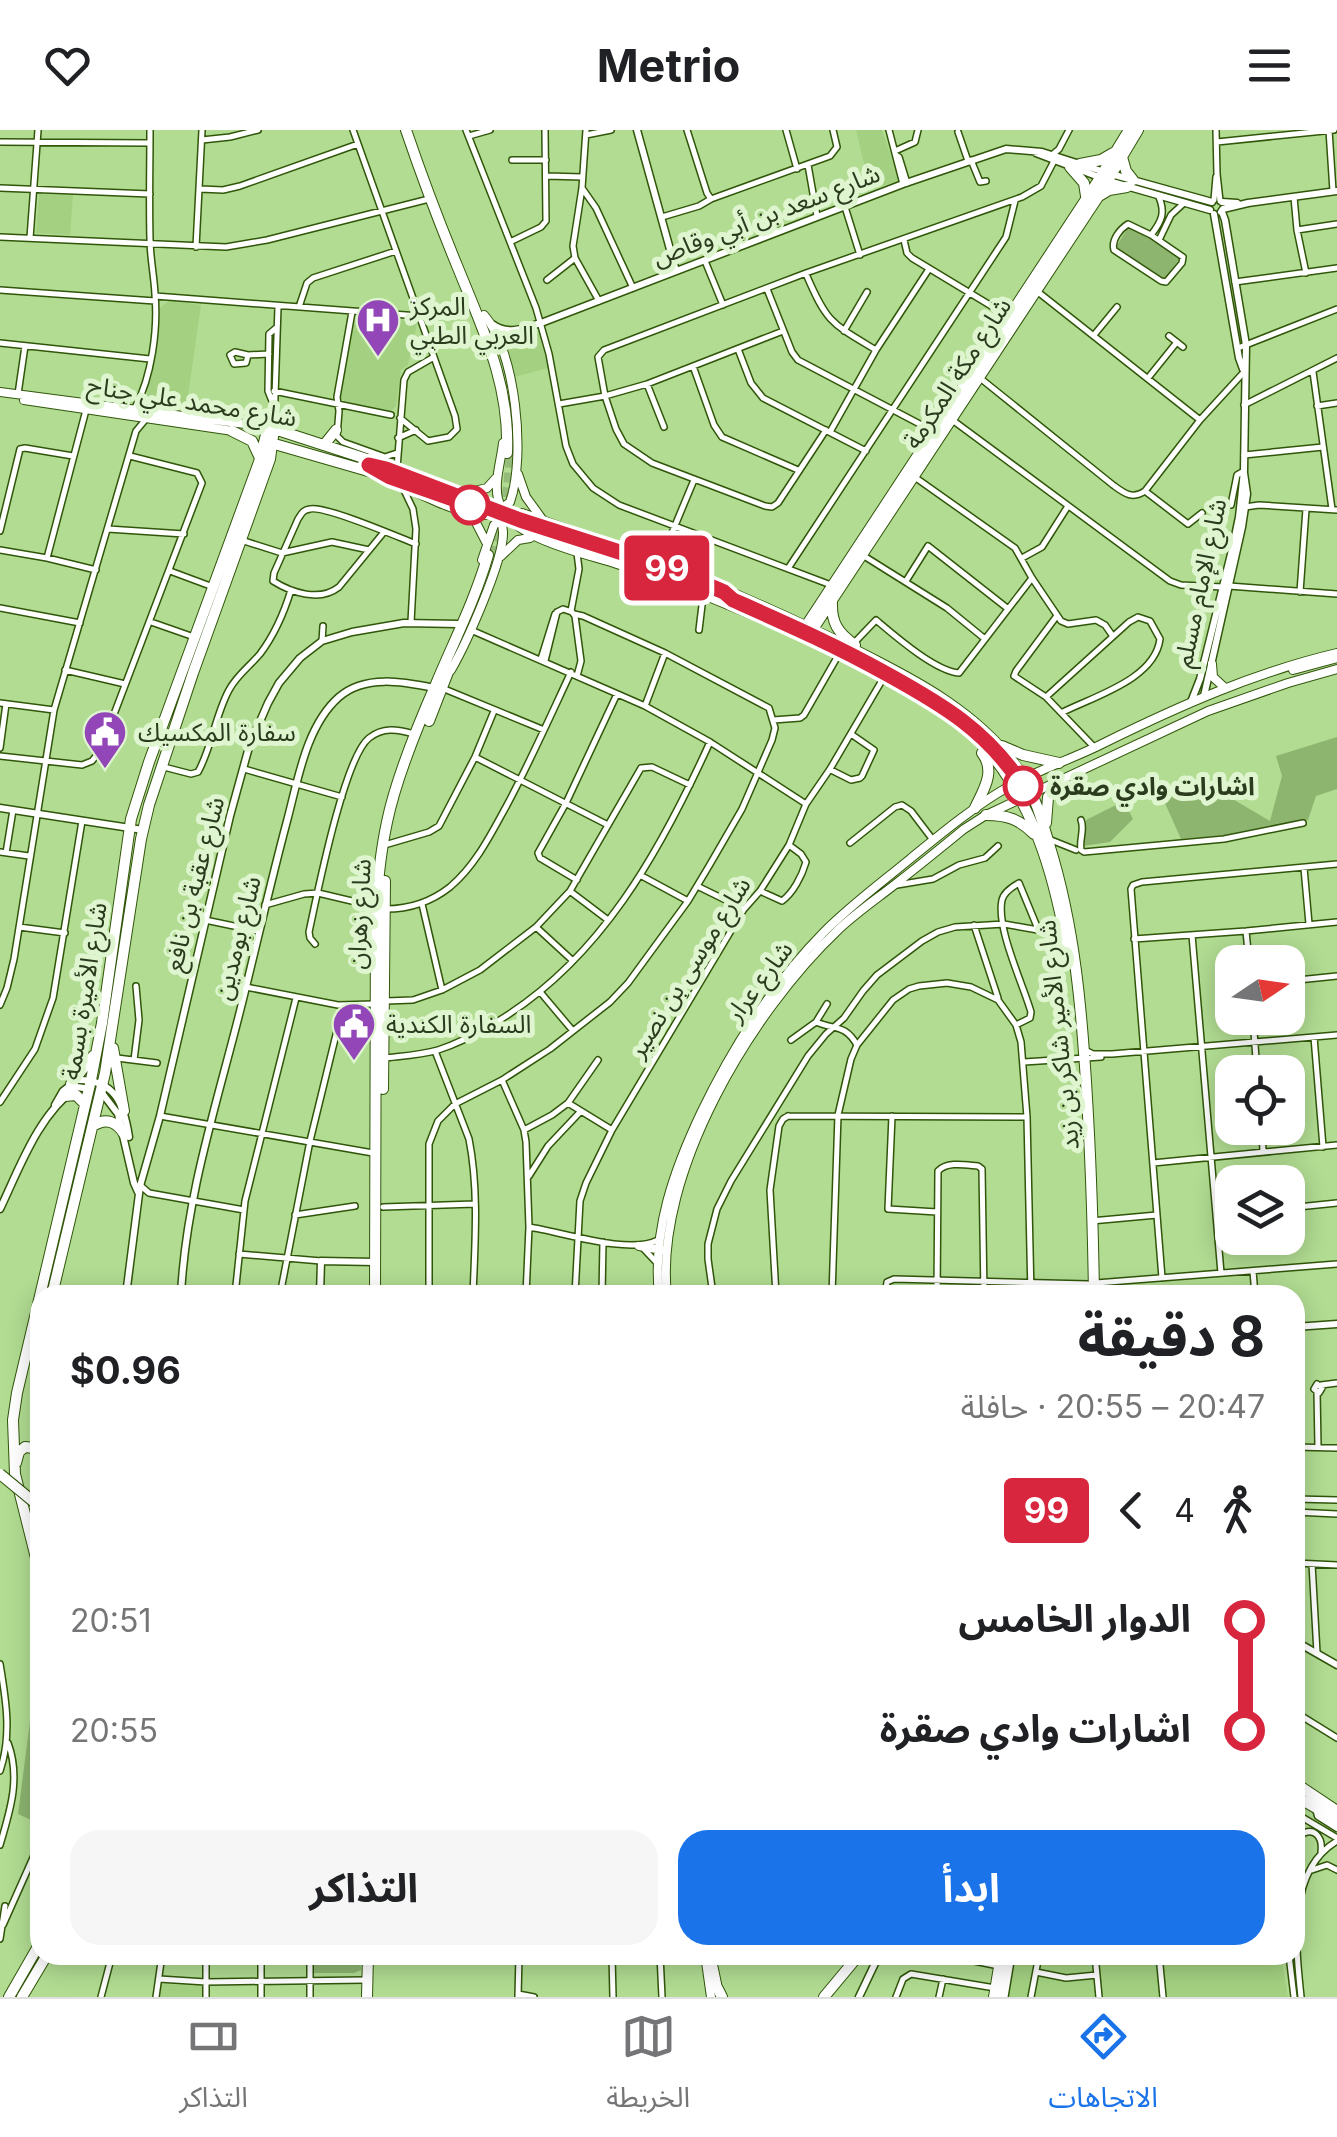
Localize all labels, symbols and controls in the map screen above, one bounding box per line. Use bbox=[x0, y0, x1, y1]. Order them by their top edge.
icon: heart bbox=[40, 38, 95, 93]
text: Metrio bbox=[597, 38, 740, 93]
icon: menu bbox=[1242, 38, 1297, 93]
street label: شارع سعد بن أبي وقاص bbox=[648, 158, 886, 277]
place label: المركز العربي الطبي bbox=[409, 291, 534, 355]
street label: شارع مكة المكرمة bbox=[897, 292, 1020, 457]
hospital icon: المركز العربي الطبي bbox=[355, 297, 401, 358]
street label: شارع محمد علي جناح bbox=[84, 370, 299, 437]
unlabelled marker bbox=[451, 486, 489, 524]
street label: شارع الإمام مسلم bbox=[1167, 496, 1237, 671]
line badge: 99 bbox=[622, 536, 712, 600]
text: 99 bbox=[644, 547, 690, 589]
public building icon: سفارة المكسيك bbox=[82, 709, 128, 770]
place label: سفارة المكسيك bbox=[138, 717, 296, 747]
marker: اشارات وادي صقرة bbox=[1004, 767, 1042, 805]
place label: اشارات وادي صقرة bbox=[1050, 771, 1255, 807]
street label: شارع عقبة بن نافع bbox=[158, 794, 234, 975]
street label: شارع زهران bbox=[341, 858, 381, 970]
street label: شارع موسى بن نصير bbox=[621, 871, 760, 1066]
street label: شارع بومدين bbox=[207, 873, 271, 1004]
street label: شارع الأميرة بسمة bbox=[55, 900, 117, 1083]
street label: شارع الأمير شاكر بن زيد bbox=[1031, 918, 1089, 1151]
street label: شارع عرار bbox=[719, 935, 802, 1030]
north arrow bbox=[1215, 945, 1305, 1035]
map controls bbox=[1215, 945, 1305, 1255]
public building icon: السفارة الكندية bbox=[331, 1001, 377, 1062]
place label: السفارة الكندية bbox=[386, 1009, 531, 1039]
button: locate bbox=[1215, 1055, 1305, 1145]
button: layers bbox=[1215, 1165, 1305, 1255]
text: 8 دقيقة bbox=[1078, 1303, 1265, 1369]
text: $0.96 bbox=[70, 1347, 181, 1393]
text: 20:47 – 20:55 · حافلة bbox=[961, 1387, 1265, 1426]
icon: back bbox=[1104, 1483, 1159, 1538]
icon: walk bbox=[1210, 1483, 1265, 1538]
text: 99 bbox=[1024, 1489, 1069, 1531]
text: 4 bbox=[1174, 1491, 1195, 1530]
text: الدوار الخامس bbox=[958, 1595, 1191, 1641]
text: 20:51 bbox=[70, 1601, 151, 1640]
text: اشارات وادي صقرة bbox=[880, 1705, 1191, 1751]
text: 20:55 bbox=[70, 1711, 158, 1750]
button: التذاكر bbox=[70, 1830, 658, 1945]
button: ابدأ bbox=[678, 1830, 1265, 1945]
tab: التذاكر bbox=[179, 2009, 248, 2128]
tab: الخريطة bbox=[606, 2009, 690, 2128]
tab: الاتجاهات bbox=[1048, 2009, 1158, 2128]

